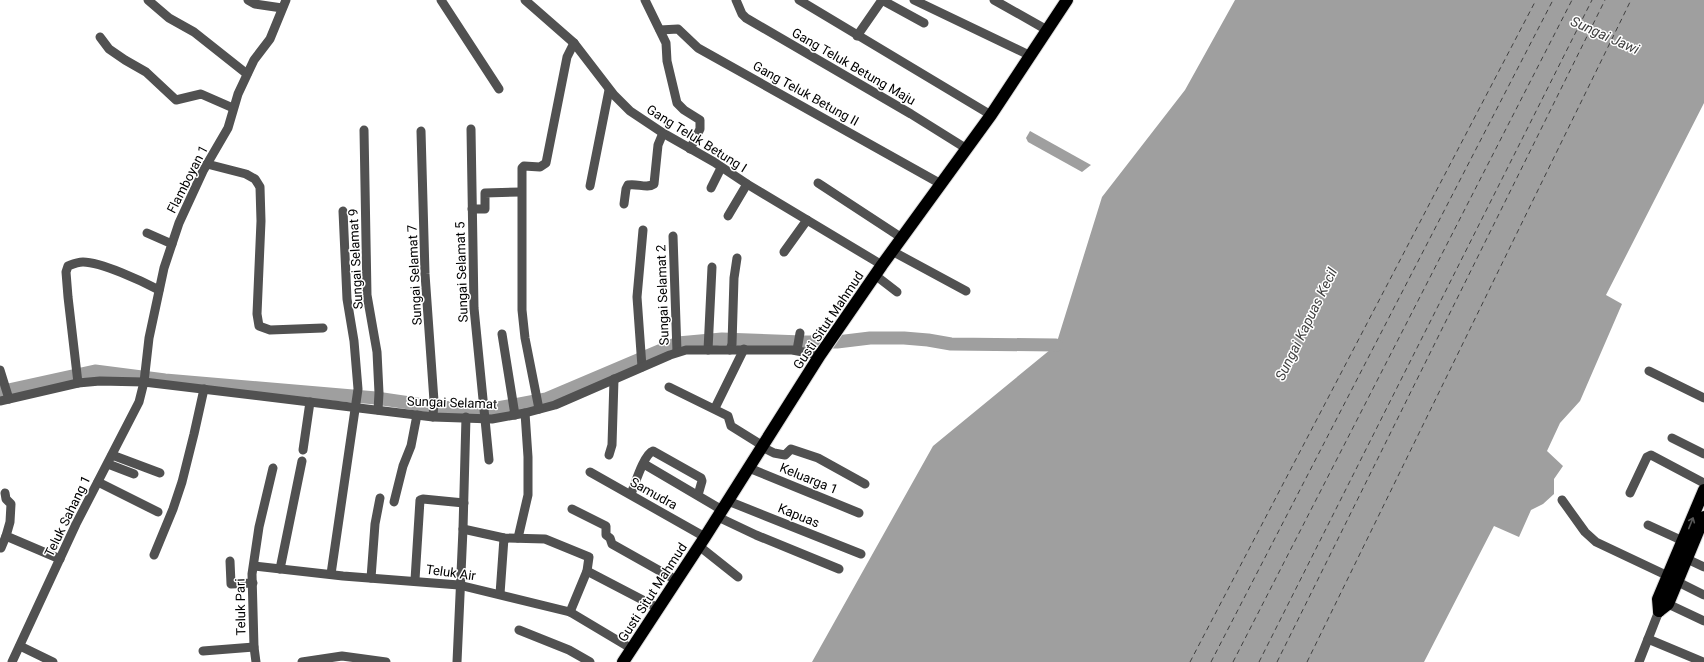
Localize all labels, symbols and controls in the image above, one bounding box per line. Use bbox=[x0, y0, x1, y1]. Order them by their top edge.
water label: Sungai Jawi bbox=[1568, 13, 1642, 57]
street label: Gang Teluk Betung Maju bbox=[789, 25, 918, 108]
street label: Gang Teluk Betung II bbox=[750, 58, 861, 129]
street label: Gang Teluk Betung I bbox=[644, 102, 750, 175]
street label: Flamboyan 1 bbox=[164, 143, 211, 216]
street label: Sungai Selamat 9 bbox=[345, 208, 366, 310]
street label: Sungai Selamat 5 bbox=[452, 221, 471, 323]
street label: Sungai Selamat 7 bbox=[404, 224, 425, 326]
street label: Sungai Selamat 2 bbox=[653, 244, 672, 346]
water label: Sungai Kapuas Kecil bbox=[1272, 265, 1340, 383]
street label: Gusti Situt Mahmud bbox=[790, 269, 867, 372]
street label: Sungai Selamat bbox=[407, 393, 497, 412]
street label: Keluarga 1 bbox=[777, 460, 840, 497]
street label: Teluk Sahang 1 bbox=[41, 473, 94, 559]
street label: Samudra bbox=[627, 474, 680, 513]
street label: Kapuas bbox=[776, 500, 822, 531]
one-way arrow bbox=[1687, 518, 1695, 530]
street label: Gusti Situt Mahmud bbox=[615, 540, 690, 644]
street label: Teluk Air bbox=[425, 562, 477, 583]
street label: Teluk Pari bbox=[233, 578, 248, 636]

